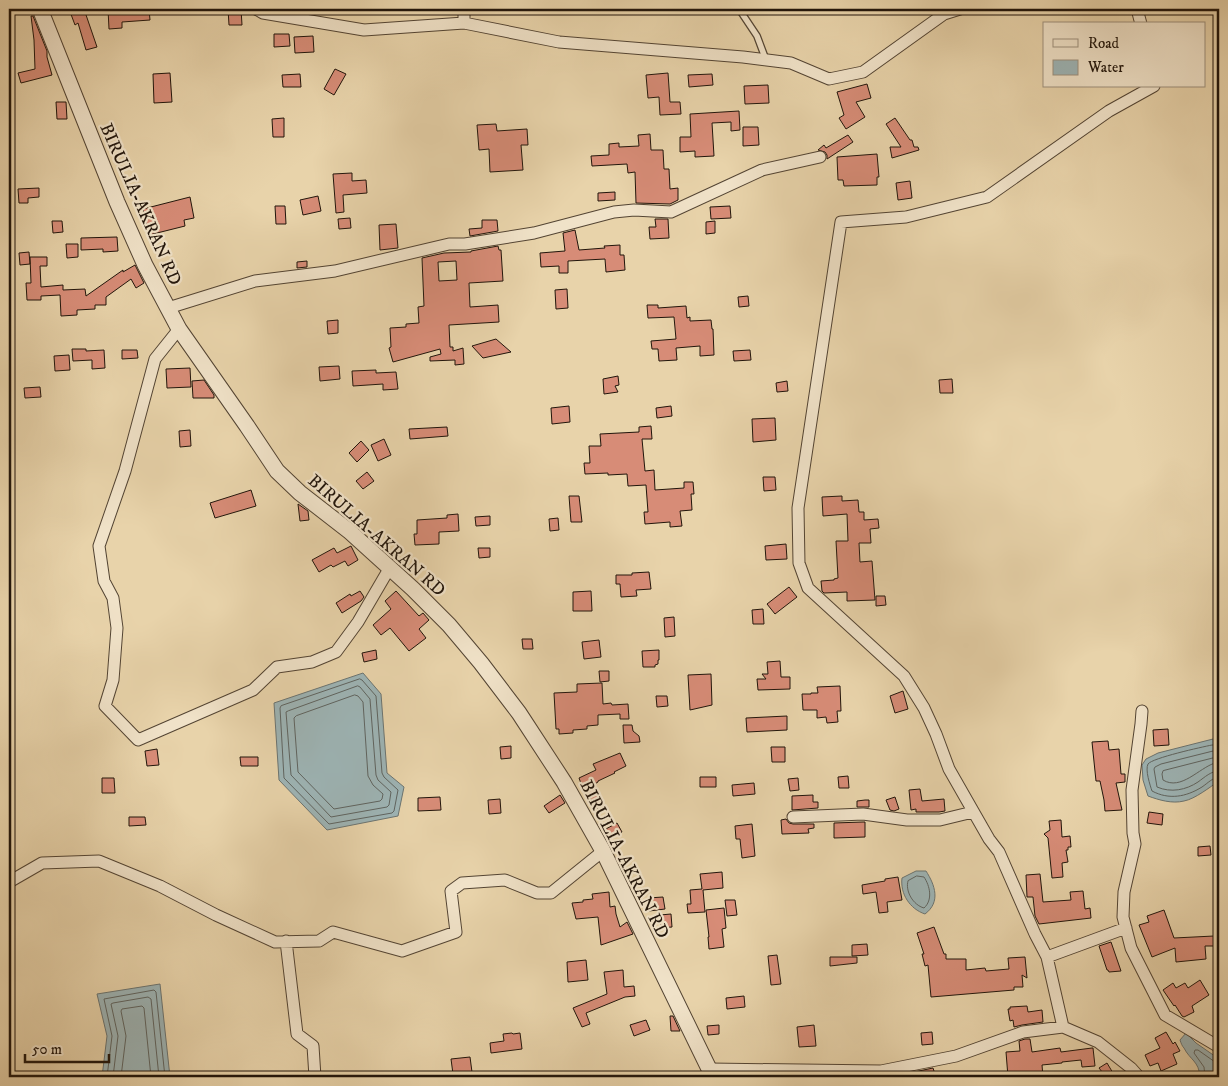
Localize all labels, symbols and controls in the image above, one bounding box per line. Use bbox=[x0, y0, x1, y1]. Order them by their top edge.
legend bbox=[1043, 22, 1206, 88]
text: Road bbox=[1088, 34, 1120, 53]
text: Water bbox=[1087, 58, 1124, 77]
street label: BIRULIA-AKRAN RD bbox=[94, 120, 186, 289]
street label: BIRULIA-AKRAN RD bbox=[303, 470, 450, 602]
street label: BIRULIA-AKRAN RD bbox=[575, 776, 674, 942]
scale bar bbox=[25, 1031, 109, 1063]
text: 50 m bbox=[32, 1040, 62, 1059]

